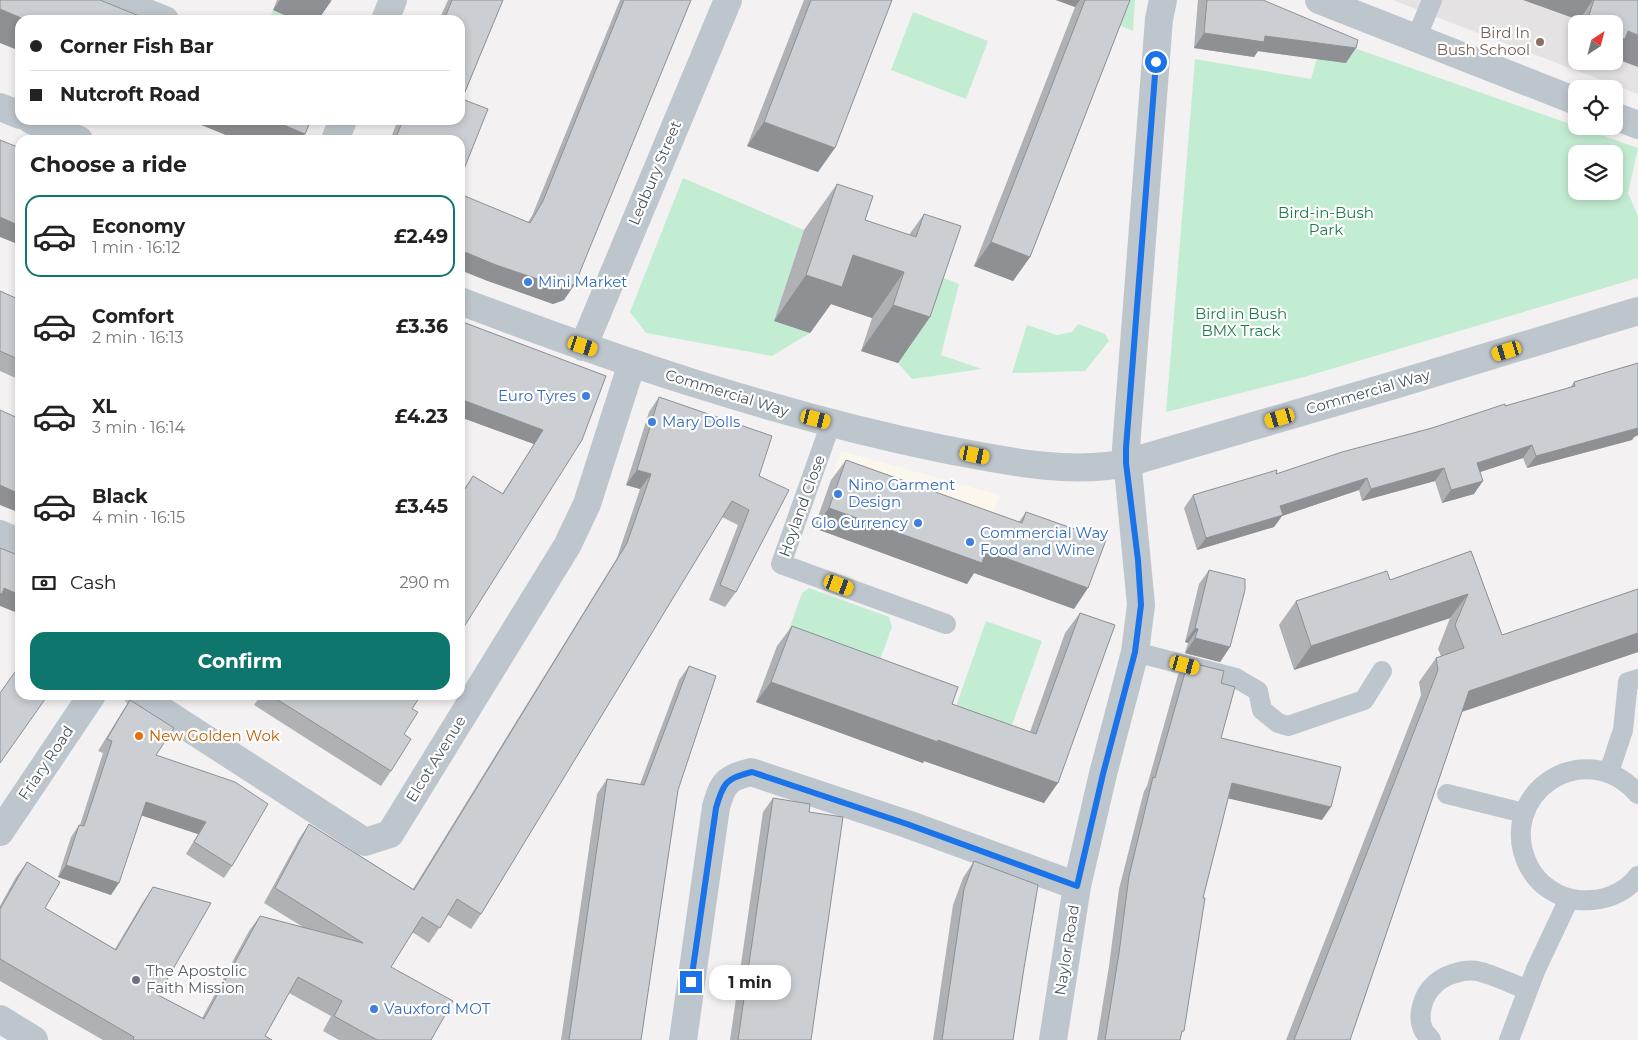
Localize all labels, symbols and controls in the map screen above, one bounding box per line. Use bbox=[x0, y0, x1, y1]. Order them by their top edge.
north arrow bbox=[1568, 15, 1622, 70]
map controls bbox=[1568, 15, 1623, 200]
place label: Bird In Bush School bbox=[1437, 23, 1530, 59]
text: Corner Fish Bar bbox=[60, 35, 214, 58]
marker: Bird In Bush School bbox=[1534, 36, 1546, 48]
route start bbox=[1145, 51, 1167, 73]
button: locate bbox=[1568, 80, 1623, 135]
text: Nutcroft Road bbox=[60, 83, 200, 106]
street label: Ledbury Street bbox=[624, 118, 685, 228]
button: layers bbox=[1568, 145, 1623, 200]
text: Choose a ride bbox=[30, 151, 187, 178]
park label: Bird-in-Bush Park bbox=[1278, 203, 1374, 239]
icon: car bbox=[32, 214, 77, 259]
text: Economy bbox=[92, 215, 185, 238]
text: £2.49 bbox=[394, 225, 448, 248]
text: 1 min · 16:12 bbox=[92, 238, 180, 257]
place label: Mini Market bbox=[538, 272, 627, 291]
marker: Mini Market bbox=[522, 276, 534, 288]
icon: car bbox=[32, 304, 77, 349]
park label: Bird in Bush BMX Track bbox=[1195, 304, 1287, 340]
text: Comfort bbox=[92, 305, 174, 328]
text: £3.36 bbox=[396, 315, 448, 338]
text: 2 min · 16:13 bbox=[92, 328, 184, 347]
car bbox=[566, 334, 599, 358]
car bbox=[1490, 339, 1523, 363]
street label: Commercial Way bbox=[1304, 364, 1433, 418]
street label: Commercial Way bbox=[663, 365, 792, 421]
place label: Euro Tyres bbox=[498, 386, 576, 405]
marker: Euro Tyres bbox=[580, 390, 592, 402]
icon: car bbox=[32, 394, 77, 439]
text: XL bbox=[92, 395, 117, 418]
text: £4.23 bbox=[395, 405, 448, 428]
car bbox=[1263, 407, 1296, 429]
car bbox=[799, 408, 832, 430]
place label: Mary Dolls bbox=[662, 412, 740, 431]
marker: Mary Dolls bbox=[646, 416, 658, 428]
text: 3 min · 16:14 bbox=[92, 418, 185, 437]
car bbox=[958, 445, 991, 465]
street label: Hoyland Close bbox=[774, 452, 829, 559]
place label: Nino Garment Design bbox=[848, 475, 955, 511]
icon: car bbox=[32, 484, 77, 529]
text: Black bbox=[92, 485, 148, 508]
marker: Nino Garment Design bbox=[832, 488, 844, 500]
text: £3.45 bbox=[395, 495, 448, 518]
text: 4 min · 16:15 bbox=[92, 508, 185, 527]
place label: Glo Currency bbox=[811, 513, 909, 532]
marker: Glo Currency bbox=[912, 517, 924, 529]
place label: Commercial Way Food and Wine bbox=[980, 523, 1109, 559]
marker: Commercial Way Food and Wine bbox=[964, 536, 976, 548]
icon: cash bbox=[30, 569, 58, 597]
text: Cash bbox=[70, 571, 117, 594]
text: 290 m bbox=[399, 573, 450, 592]
car bbox=[822, 573, 855, 597]
button: Confirm bbox=[30, 632, 450, 690]
car bbox=[1168, 654, 1201, 676]
street label: Elcot Avenue bbox=[401, 712, 470, 806]
street label: Friary Road bbox=[14, 722, 77, 803]
place label: New Golden Wok bbox=[149, 726, 280, 745]
marker: New Golden Wok bbox=[133, 730, 145, 742]
street label: Naylor Road bbox=[1050, 903, 1083, 997]
place label: The Apostolic Faith Mission bbox=[146, 961, 247, 997]
callout: 1 min bbox=[708, 964, 791, 1000]
route end bbox=[680, 971, 702, 993]
text: 1 min bbox=[728, 973, 772, 992]
marker: The Apostolic Faith Mission bbox=[130, 974, 142, 986]
place label: Vauxford MOT bbox=[384, 999, 491, 1018]
marker: Vauxford MOT bbox=[368, 1003, 380, 1015]

